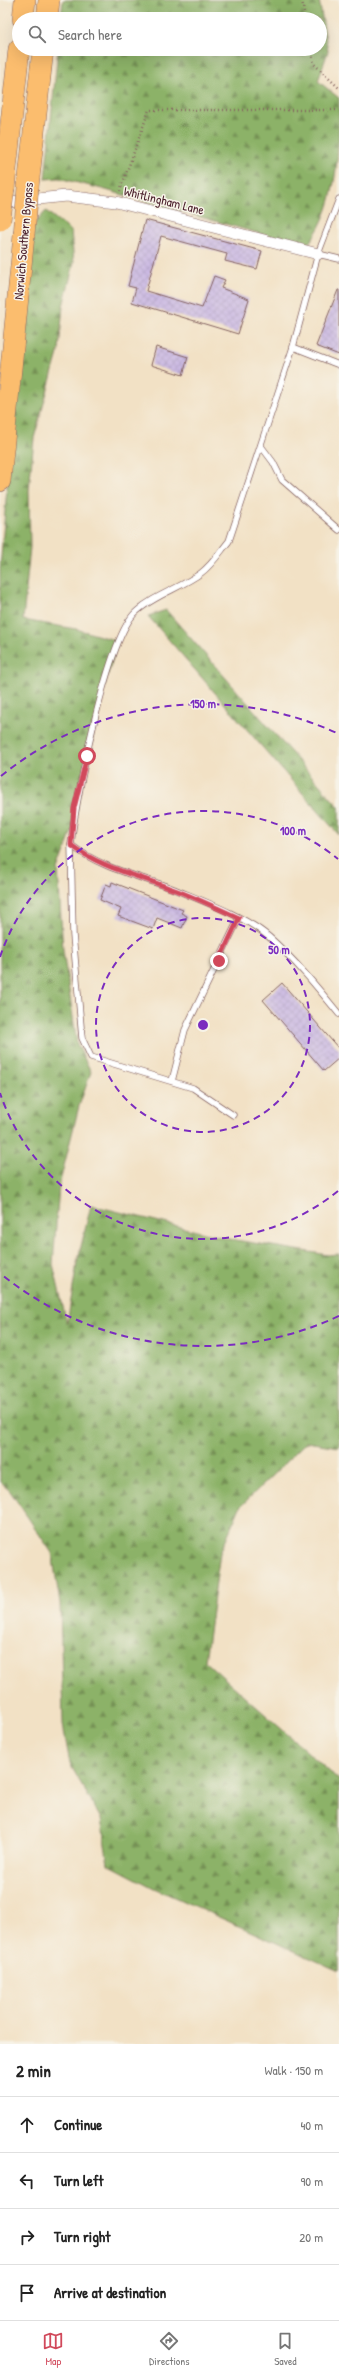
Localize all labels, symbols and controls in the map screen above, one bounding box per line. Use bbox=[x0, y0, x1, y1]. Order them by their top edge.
search box bbox=[12, 12, 327, 56]
icon: search bbox=[26, 23, 48, 45]
text: Search here bbox=[58, 24, 122, 45]
street label: Whitlingham Lane bbox=[122, 181, 206, 219]
street label: Norwich Southern Bypass bbox=[9, 182, 37, 300]
text: 150 m bbox=[190, 695, 216, 712]
route start bbox=[78, 747, 96, 765]
text: 100 m bbox=[280, 822, 306, 839]
text: 50 m bbox=[268, 941, 290, 958]
route end bbox=[210, 952, 228, 970]
centre of rings bbox=[196, 1018, 210, 1032]
text: 2 min bbox=[16, 2059, 51, 2082]
text: Walk · 150 m bbox=[265, 2061, 323, 2079]
icon: ahead bbox=[16, 2114, 38, 2136]
text: Continue bbox=[54, 2114, 102, 2135]
text: 40 m bbox=[300, 2116, 323, 2134]
icon: left bbox=[16, 2170, 38, 2192]
text: Turn left bbox=[54, 2170, 104, 2191]
text: 90 m bbox=[301, 2172, 323, 2190]
icon: right bbox=[16, 2226, 38, 2248]
text: Turn right bbox=[54, 2226, 110, 2247]
text: 20 m bbox=[299, 2228, 323, 2246]
icon: arrive bbox=[16, 2282, 38, 2304]
text: Arrive at destination bbox=[54, 2282, 166, 2303]
tab: Map bbox=[42, 2330, 64, 2368]
tab: Directions bbox=[149, 2330, 190, 2368]
tab: Saved bbox=[274, 2330, 297, 2368]

